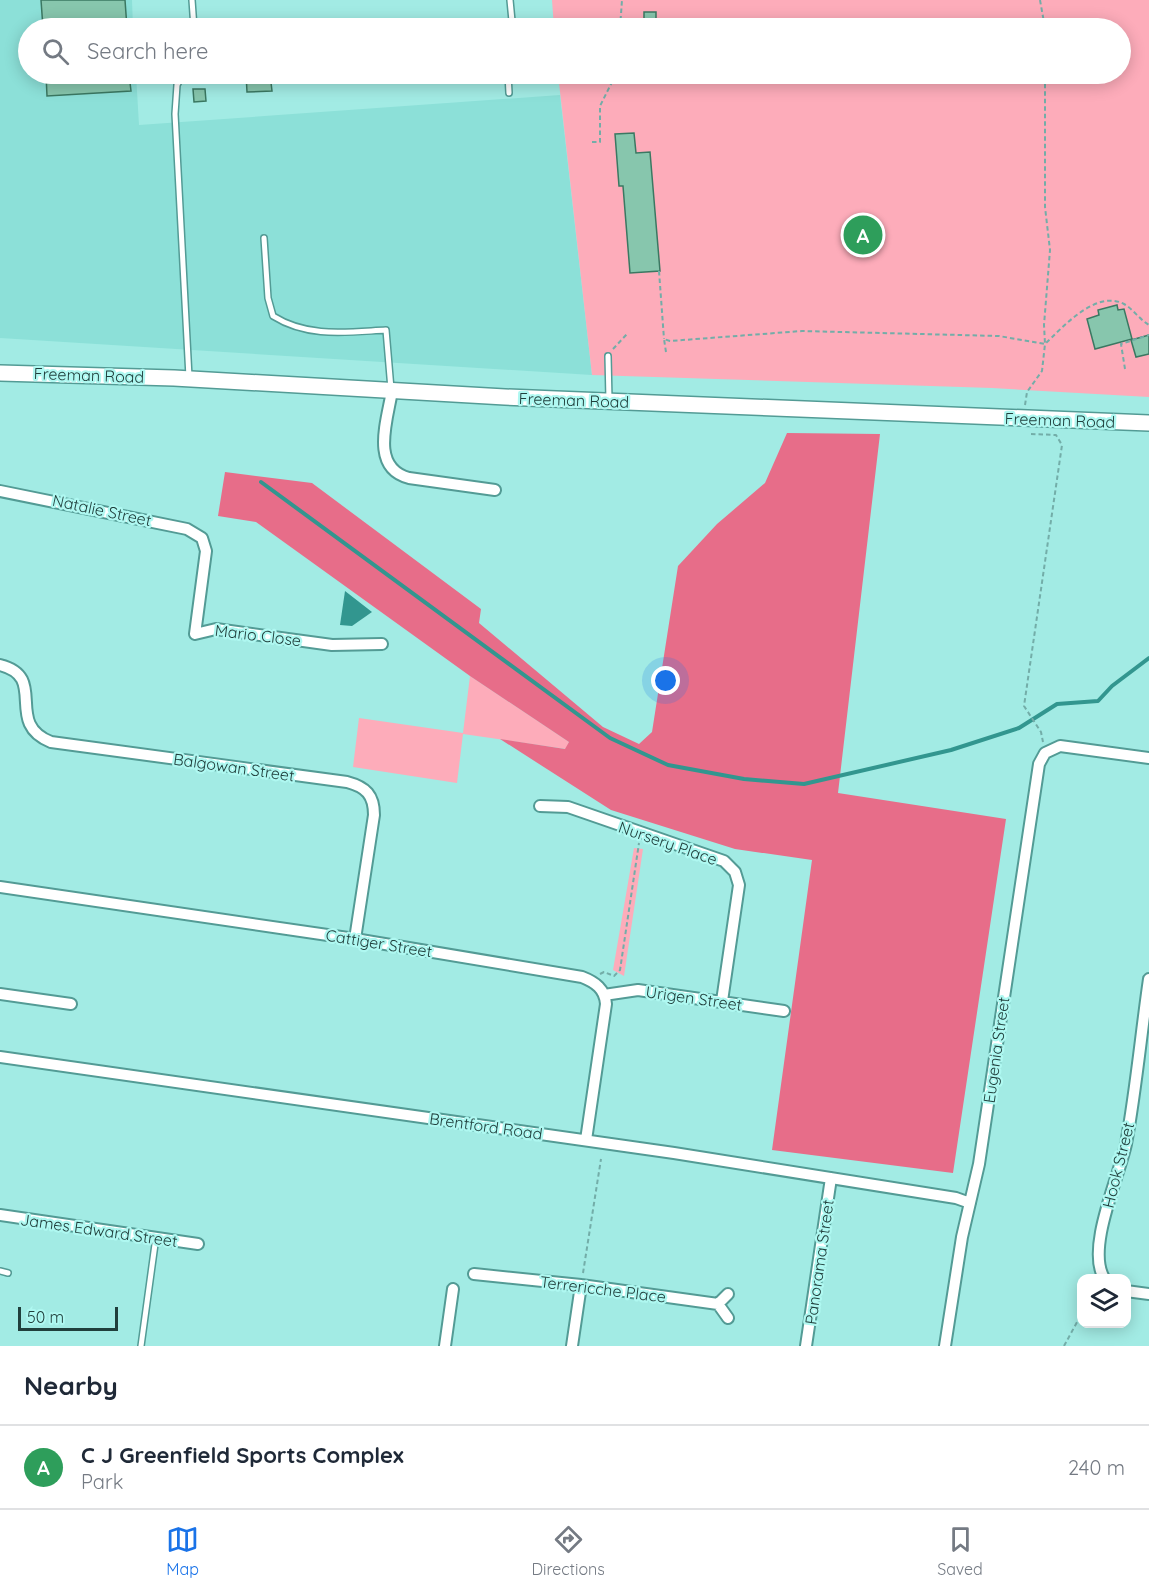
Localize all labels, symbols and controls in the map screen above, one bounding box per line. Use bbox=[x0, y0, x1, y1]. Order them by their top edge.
search box bbox=[18, 18, 1131, 84]
icon: search bbox=[39, 35, 72, 68]
text: Search here bbox=[87, 37, 208, 65]
pin: A bbox=[844, 212, 882, 258]
street label: Freeman Road bbox=[33, 363, 145, 387]
street label: Freeman Road bbox=[518, 388, 630, 412]
street label: Freeman Road bbox=[1004, 408, 1116, 432]
street label: Natalie Street bbox=[51, 490, 153, 530]
street label: Mario Close bbox=[214, 620, 302, 650]
your location bbox=[651, 666, 680, 695]
street label: Balgowan Street bbox=[172, 749, 296, 785]
street label: Nursery Place bbox=[616, 817, 720, 869]
street label: Cattiger Street bbox=[324, 925, 434, 961]
street label: Urigen Street bbox=[645, 981, 743, 1015]
street label: Eugenia Street bbox=[979, 996, 1013, 1104]
street label: Brentford Road bbox=[428, 1108, 544, 1144]
street label: Hook Street bbox=[1098, 1120, 1138, 1210]
street label: Panorama Street bbox=[800, 1198, 838, 1326]
street label: James Edward Street bbox=[19, 1209, 179, 1251]
street label: Terrericche Place bbox=[539, 1271, 667, 1307]
map controls bbox=[1077, 1274, 1131, 1328]
button: layers bbox=[1077, 1274, 1131, 1328]
scale bar bbox=[18, 1304, 118, 1332]
text: 50 m bbox=[27, 1307, 64, 1327]
text: Nearby bbox=[24, 1369, 118, 1402]
text: C J Greenfield Sports Complex bbox=[81, 1441, 404, 1469]
text: A bbox=[37, 1455, 50, 1480]
text: 240 m bbox=[1068, 1455, 1125, 1480]
text: Park bbox=[81, 1469, 123, 1494]
tab: Map bbox=[166, 1523, 199, 1579]
tab: Directions bbox=[532, 1523, 605, 1579]
tab: Saved bbox=[937, 1523, 983, 1579]

